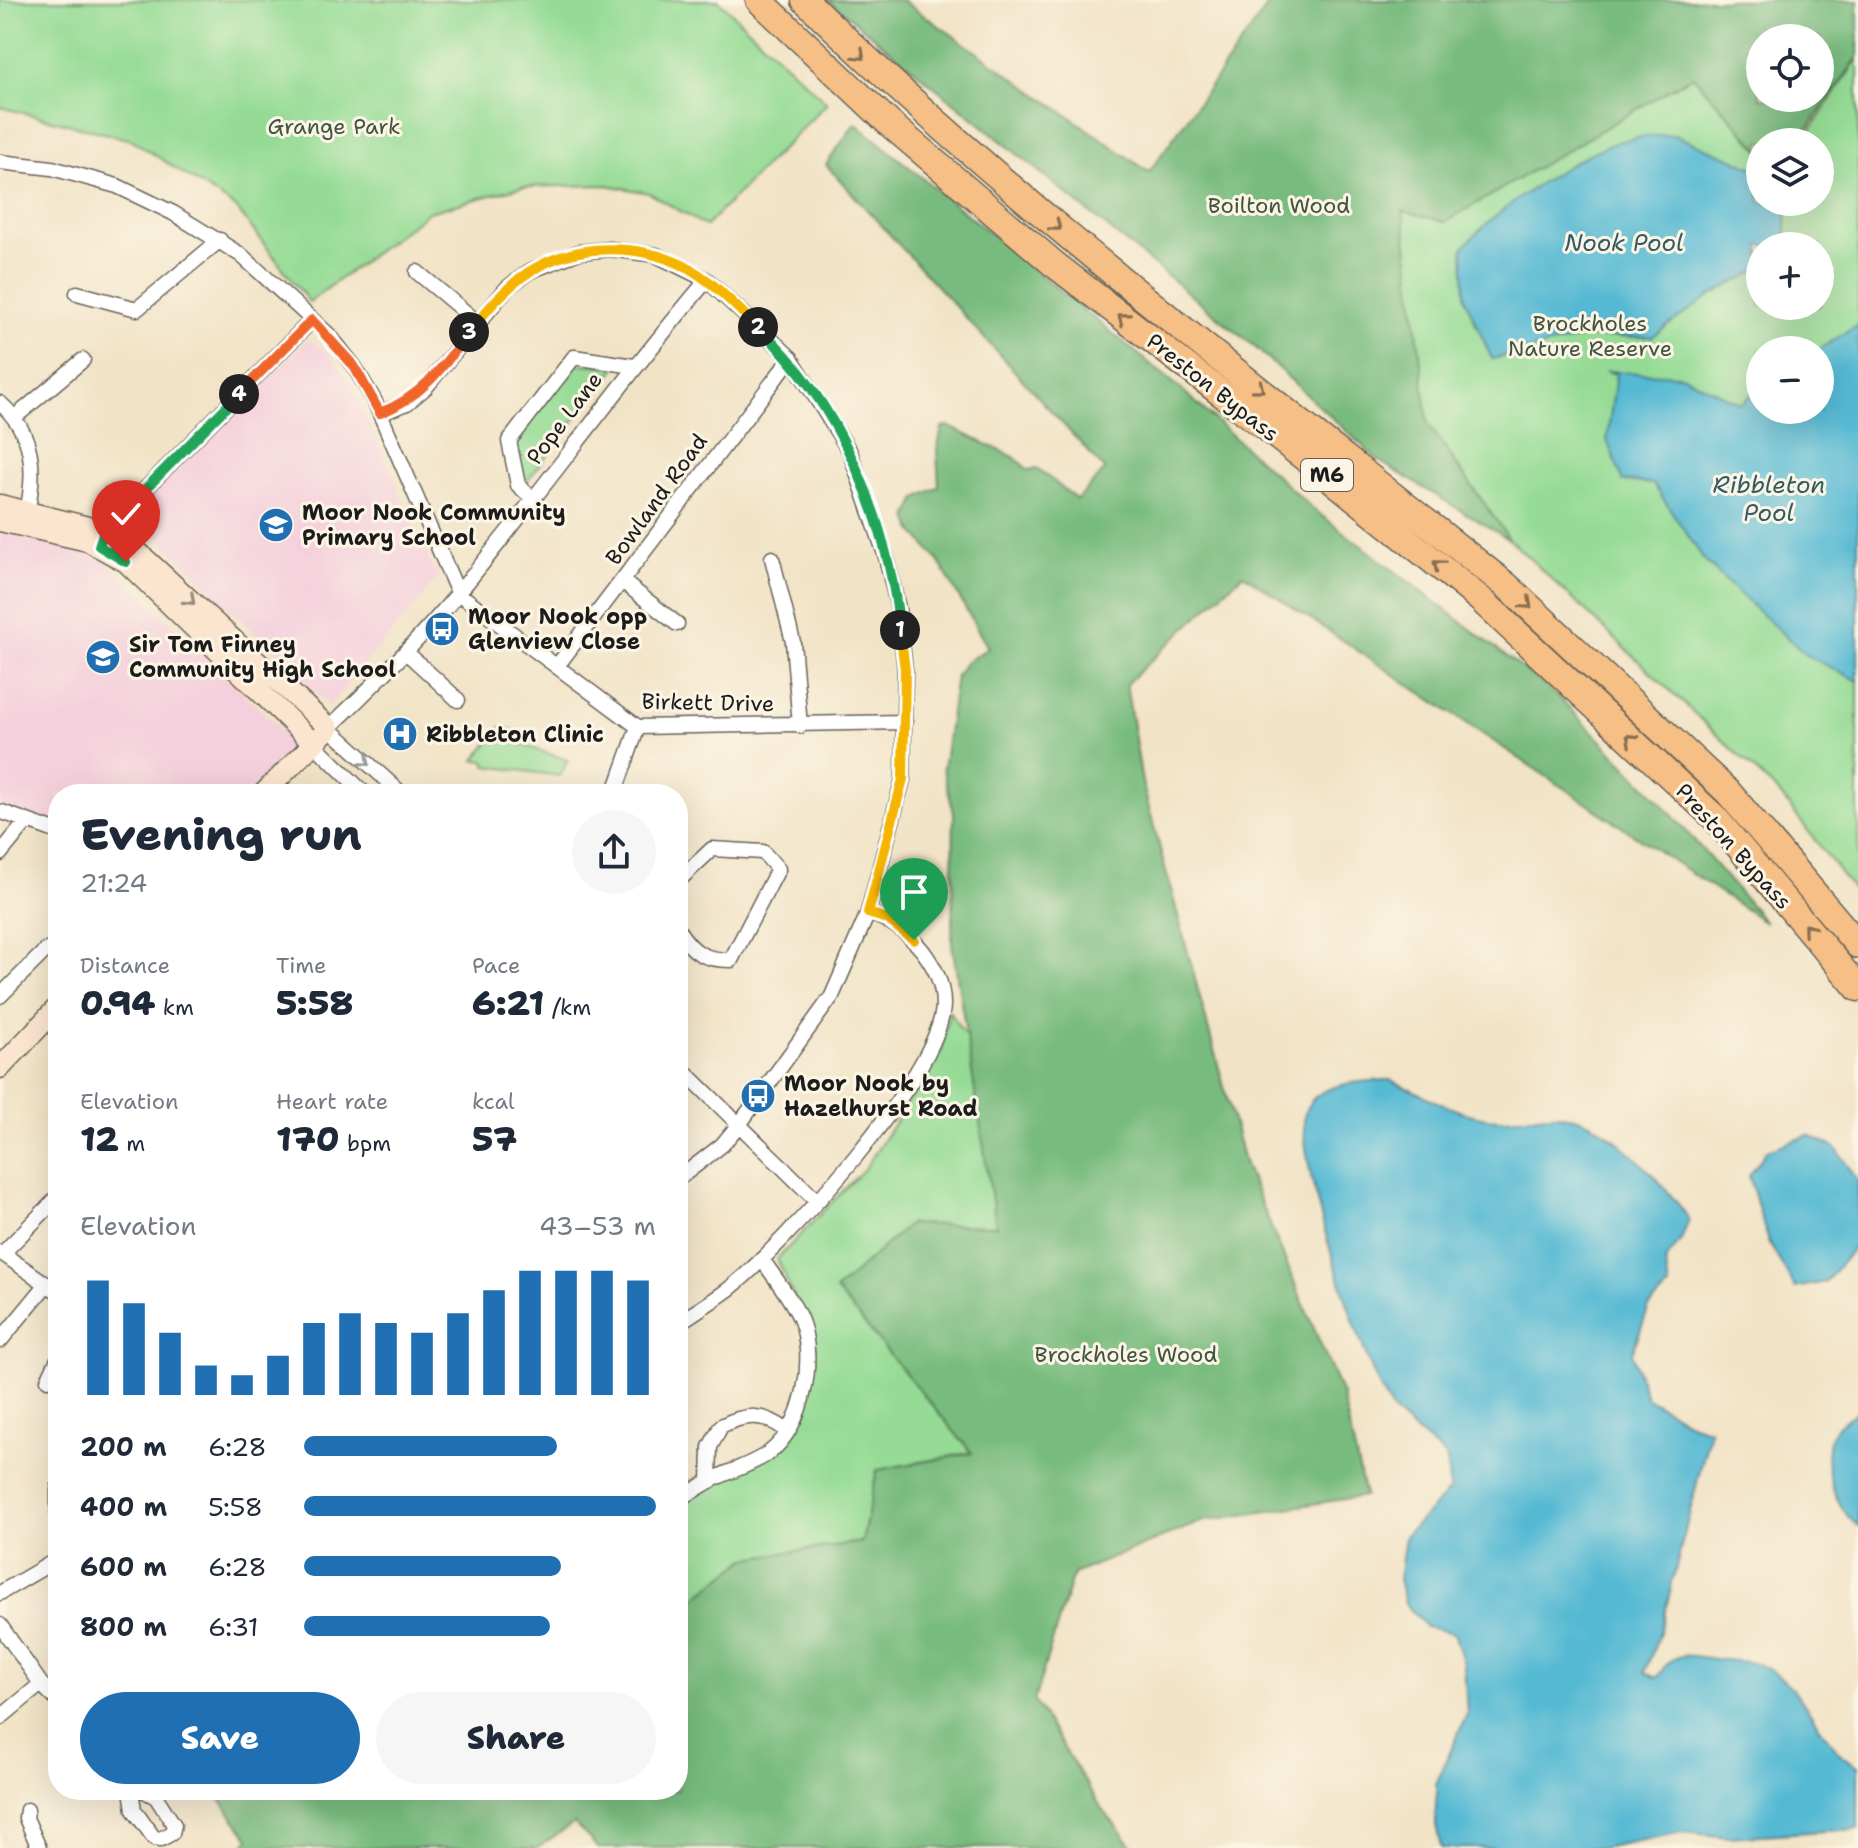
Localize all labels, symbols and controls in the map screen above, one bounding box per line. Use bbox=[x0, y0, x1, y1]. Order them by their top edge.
map controls bbox=[1746, 24, 1834, 424]
button: locate bbox=[1746, 24, 1834, 112]
one-way arrow bbox=[851, 45, 865, 60]
park label: Grange Park bbox=[267, 112, 401, 141]
button: layers bbox=[1746, 128, 1834, 216]
park label: Boilton Wood bbox=[1208, 191, 1350, 220]
one-way arrow bbox=[1047, 216, 1061, 231]
water label: Nook Pool bbox=[1564, 227, 1684, 259]
button: + bbox=[1746, 232, 1834, 320]
pin: 2 bbox=[738, 307, 778, 347]
park label: Brockholes Nature Reserve bbox=[1508, 309, 1672, 363]
pin: 3 bbox=[449, 312, 489, 352]
text: 2 bbox=[750, 312, 766, 341]
one-way arrow bbox=[1117, 313, 1132, 327]
text: 3 bbox=[461, 317, 477, 346]
street label: Preston Bypass bbox=[1141, 327, 1285, 448]
button: − bbox=[1746, 336, 1834, 424]
street label: Pope Lane bbox=[520, 366, 609, 471]
pin: 4 bbox=[219, 374, 259, 414]
one-way arrow bbox=[1250, 378, 1264, 393]
text: 4 bbox=[231, 379, 247, 408]
street label: Bowland Road bbox=[599, 428, 714, 571]
road number: M6 bbox=[1301, 459, 1353, 491]
water label: Ribbleton Pool bbox=[1713, 469, 1825, 529]
pin bbox=[92, 480, 160, 562]
icon: check bbox=[104, 492, 148, 536]
place label: Moor Nook Community Primary School bbox=[302, 498, 566, 552]
school or university icon: Moor Nook Community Primary School bbox=[257, 506, 295, 544]
one-way arrow bbox=[1432, 560, 1447, 574]
one-way arrow bbox=[181, 590, 195, 605]
one-way arrow bbox=[1518, 594, 1532, 609]
place label: Moor Nook opp Glenview Close bbox=[468, 602, 647, 656]
bus stop icon: Moor Nook opp Glenview Close bbox=[423, 610, 461, 648]
pin: 1 bbox=[880, 610, 920, 650]
text: 1 bbox=[895, 615, 905, 644]
place label: Sir Tom Finney Community High School bbox=[129, 630, 396, 684]
school or university icon: Sir Tom Finney Community High School bbox=[84, 638, 122, 676]
street label: Birkett Drive bbox=[641, 687, 775, 718]
hospital icon: Ribbleton Clinic bbox=[381, 715, 419, 753]
place label: Ribbleton Clinic bbox=[426, 720, 604, 749]
one-way arrow bbox=[1625, 734, 1640, 748]
one-way arrow bbox=[356, 752, 370, 766]
street label: Preston Bypass bbox=[1669, 777, 1798, 916]
text: Evening run bbox=[80, 805, 362, 864]
button: share bbox=[572, 810, 656, 894]
pin bbox=[880, 858, 948, 940]
text: 21:24 bbox=[80, 865, 147, 900]
icon: arrive bbox=[892, 870, 936, 914]
one-way arrow bbox=[1803, 923, 1818, 938]
text: Distance bbox=[80, 951, 170, 980]
text: Time bbox=[276, 951, 326, 980]
text: Pace bbox=[472, 951, 520, 980]
text: 0.94 bbox=[80, 980, 155, 1026]
text: 5:58 bbox=[276, 980, 353, 1026]
text: 6:21 bbox=[472, 980, 544, 1026]
text: km bbox=[155, 993, 194, 1022]
text: /km bbox=[544, 993, 591, 1022]
place label: Moor Nook by Hazelhurst Road bbox=[784, 1069, 978, 1123]
bus stop icon: Moor Nook by Hazelhurst Road bbox=[739, 1077, 777, 1115]
text: Elevation bbox=[80, 1087, 178, 1116]
text: Heart rate bbox=[276, 1087, 388, 1116]
text: kcal bbox=[472, 1087, 515, 1116]
text: 12 bbox=[80, 1116, 119, 1162]
text: 170 bbox=[276, 1116, 339, 1162]
text: 57 bbox=[472, 1116, 517, 1162]
text: m bbox=[119, 1129, 145, 1158]
text: bpm bbox=[339, 1129, 391, 1158]
text: Elevation bbox=[80, 1208, 196, 1243]
text: 43–53 m bbox=[539, 1208, 656, 1243]
park label: Brockholes Wood bbox=[1035, 1340, 1217, 1369]
text: 200 m bbox=[80, 1429, 167, 1464]
text: 6:28 bbox=[208, 1429, 267, 1464]
text: 400 m bbox=[80, 1489, 167, 1524]
text: 5:58 bbox=[208, 1489, 263, 1524]
text: 600 m bbox=[80, 1549, 167, 1584]
text: 6:28 bbox=[208, 1549, 267, 1584]
text: 800 m bbox=[80, 1609, 167, 1644]
text: 6:31 bbox=[208, 1609, 259, 1644]
button: Save bbox=[80, 1692, 360, 1784]
button: Share bbox=[376, 1692, 656, 1784]

